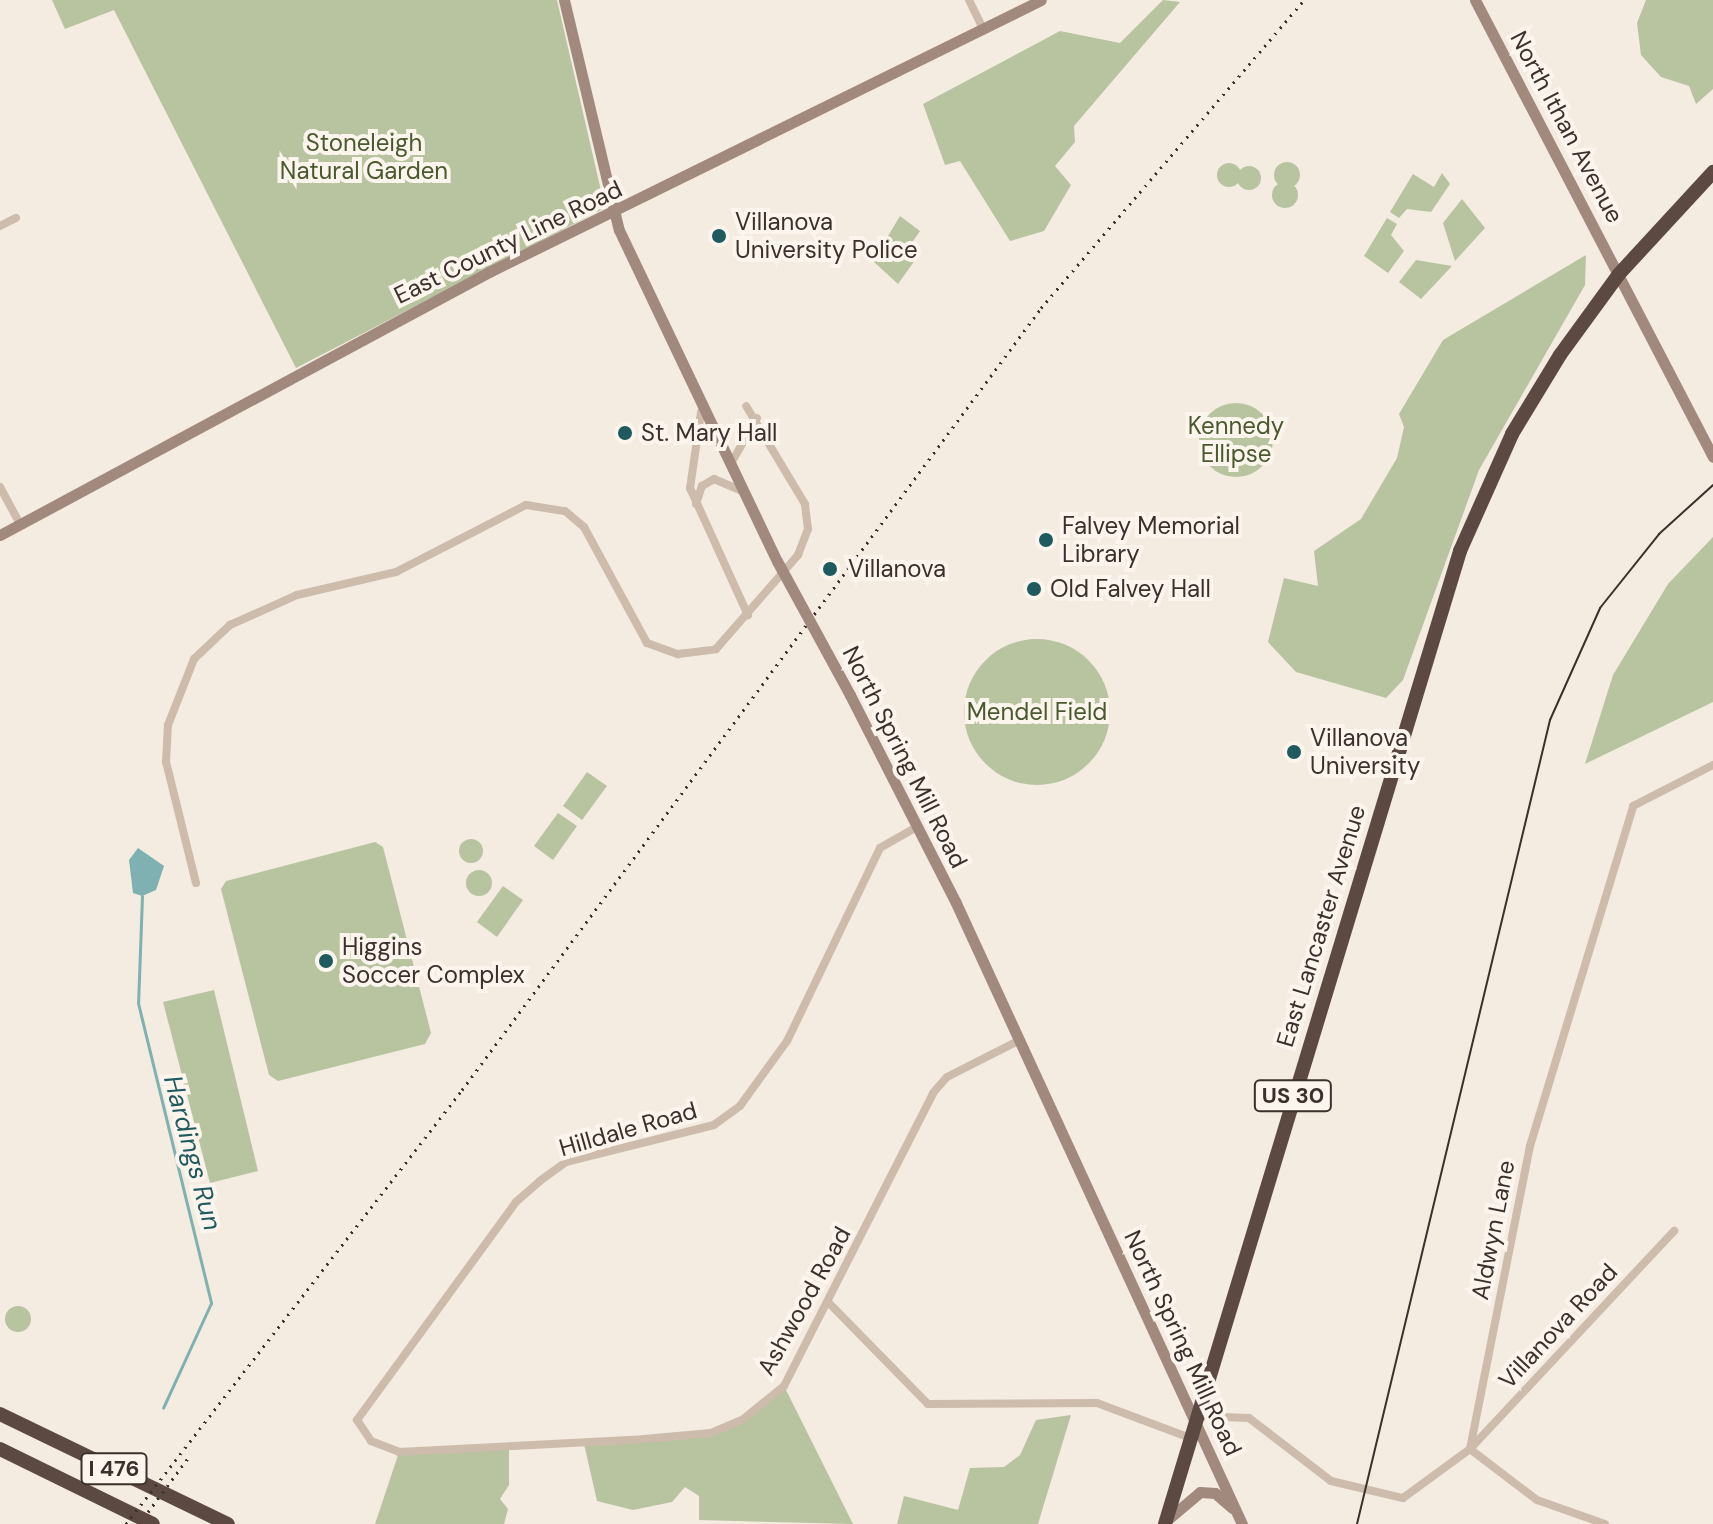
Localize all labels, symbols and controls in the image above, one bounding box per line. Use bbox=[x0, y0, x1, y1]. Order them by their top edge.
street label: North Ithan Avenue bbox=[1504, 26, 1630, 228]
park label: Stoneleigh Natural Garden bbox=[280, 129, 448, 185]
street label: East County Line Road bbox=[389, 174, 627, 310]
place label: Villanova University Police bbox=[735, 208, 918, 264]
marker: Villanova University Police bbox=[710, 227, 728, 245]
park label: Kennedy Ellipse bbox=[1188, 412, 1284, 468]
place label: St. Mary Hall bbox=[641, 419, 777, 447]
marker: St. Mary Hall bbox=[616, 424, 634, 442]
place label: Falvey Memorial Library bbox=[1062, 512, 1240, 568]
marker: Falvey Memorial Library bbox=[1037, 531, 1055, 549]
place label: Villanova bbox=[848, 555, 946, 583]
marker: Villanova bbox=[819, 558, 841, 580]
place label: Old Falvey Hall bbox=[1050, 575, 1211, 603]
marker: Old Falvey Hall bbox=[1025, 580, 1043, 598]
street label: North Spring Mill Road bbox=[836, 641, 974, 873]
park label: Mendel Field bbox=[967, 698, 1107, 726]
place label: Villanova University bbox=[1310, 724, 1420, 780]
marker: Villanova University bbox=[1285, 743, 1303, 761]
street label: East Lancaster Avenue bbox=[1271, 802, 1371, 1050]
place label: Higgins Soccer Complex bbox=[342, 933, 525, 989]
marker: Higgins Soccer Complex bbox=[317, 952, 335, 970]
water label: Hardings Run bbox=[156, 1072, 228, 1234]
road number: US 30 bbox=[1253, 1078, 1333, 1114]
street label: Hilldale Road bbox=[556, 1096, 700, 1162]
street label: Aldwyn Lane bbox=[1465, 1158, 1521, 1302]
street label: Ashwood Road bbox=[751, 1222, 857, 1380]
street label: North Spring Mill Road bbox=[1118, 1226, 1248, 1460]
street label: Villanova Road bbox=[1493, 1258, 1623, 1394]
road number: I 476 bbox=[80, 1451, 148, 1487]

